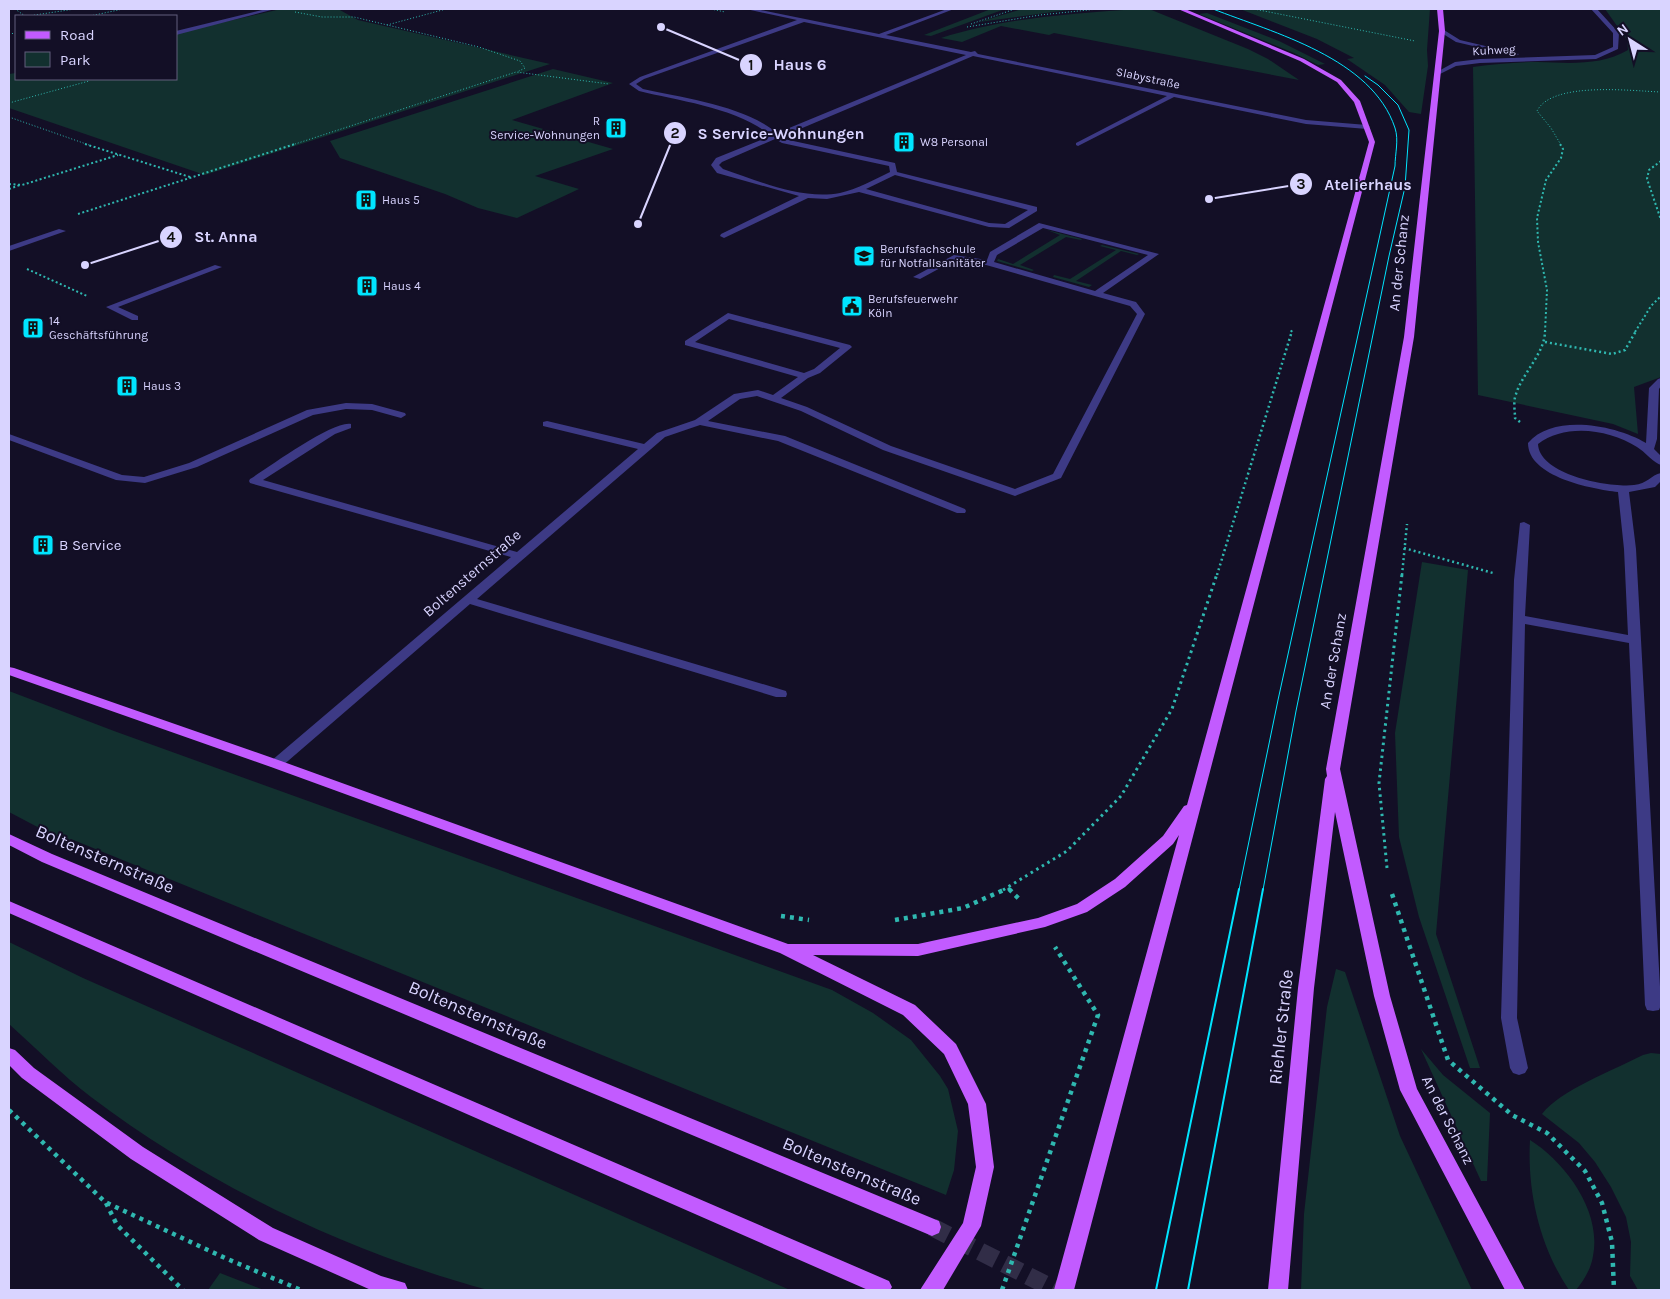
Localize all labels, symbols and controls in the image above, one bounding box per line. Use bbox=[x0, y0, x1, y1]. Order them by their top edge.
legend bbox=[15, 15, 178, 80]
north arrow bbox=[1605, 15, 1655, 65]
text: N bbox=[1614, 20, 1632, 40]
text: Road bbox=[60, 26, 95, 44]
street label: Kuhweg bbox=[1472, 42, 1516, 58]
callout: Haus 6 bbox=[738, 49, 836, 80]
text: Park bbox=[60, 51, 90, 69]
text: Haus 6 bbox=[774, 55, 826, 74]
text: 1 bbox=[748, 56, 754, 74]
street label: Slabystraße bbox=[1115, 64, 1181, 92]
place label: R Service-Wohnungen bbox=[490, 114, 600, 142]
building icon: R Service-Wohnungen bbox=[604, 116, 628, 140]
callout: S Service-Wohnungen bbox=[662, 118, 874, 149]
text: 2 bbox=[670, 124, 680, 142]
text: S Service-Wohnungen bbox=[698, 124, 864, 143]
building icon: W8 Personal bbox=[892, 130, 916, 154]
place label: W8 Personal bbox=[920, 135, 988, 149]
callout: Atelierhaus bbox=[1289, 168, 1421, 199]
text: 3 bbox=[1296, 175, 1306, 193]
text: Atelierhaus bbox=[1324, 175, 1412, 194]
building icon: Haus 5 bbox=[354, 188, 378, 212]
place label: Haus 5 bbox=[382, 193, 420, 207]
street label: An der Schanz bbox=[1385, 214, 1413, 312]
callout: St. Anna bbox=[159, 221, 267, 252]
text: St. Anna bbox=[194, 227, 258, 246]
text: 4 bbox=[167, 228, 176, 246]
place label: Berufsfachschule für Notfallsanitäter bbox=[880, 242, 986, 270]
school or university icon: Berufsfachschule für Notfallsanitäter bbox=[852, 244, 876, 268]
building icon: Haus 4 bbox=[355, 274, 379, 298]
place label: Haus 4 bbox=[383, 279, 421, 293]
place label: Berufsfeuerwehr Köln bbox=[868, 292, 958, 320]
public building icon: Berufsfeuerwehr Köln bbox=[840, 294, 864, 318]
place label: 14 Geschäftsführung bbox=[49, 314, 148, 342]
building icon: 14 Geschäftsführung bbox=[21, 316, 45, 340]
building icon: Haus 3 bbox=[115, 374, 139, 398]
place label: Haus 3 bbox=[143, 379, 181, 393]
street label: Boltensternstraße bbox=[419, 526, 525, 620]
building icon: B Service bbox=[31, 533, 55, 557]
place label: B Service bbox=[59, 536, 122, 554]
street label: An der Schanz bbox=[1316, 612, 1350, 710]
street label: Boltensternstraße bbox=[32, 820, 178, 898]
street label: Riehler Straße bbox=[1264, 968, 1298, 1086]
street label: Boltensternstraße bbox=[405, 976, 551, 1054]
street label: An der Schanz bbox=[1418, 1073, 1478, 1167]
street label: Boltensternstraße bbox=[779, 1132, 925, 1210]

